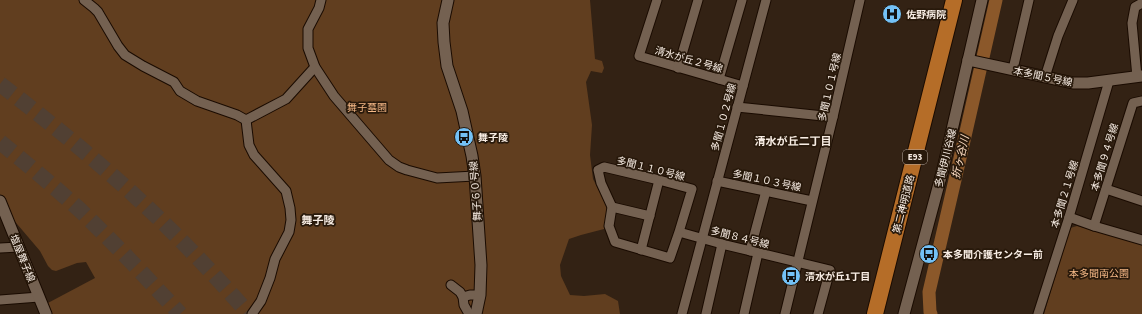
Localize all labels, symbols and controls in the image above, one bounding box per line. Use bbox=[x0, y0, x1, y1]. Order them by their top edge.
hospital icon: 佐野病院 bbox=[881, 3, 903, 25]
place label: 佐野病院 bbox=[906, 8, 946, 22]
street label: 清水が丘２号線 bbox=[653, 44, 724, 76]
street label: 多聞１０１号線 bbox=[815, 52, 845, 123]
street label: 本多聞５号線 bbox=[1012, 64, 1074, 90]
street label: 多聞１０２号線 bbox=[708, 82, 740, 153]
park label: 舞子墓園 bbox=[347, 101, 387, 115]
street label: 本多聞９４号線 bbox=[1088, 122, 1122, 193]
bus stop icon: 舞子陵 bbox=[453, 126, 475, 148]
street label: 多聞伊川谷線 bbox=[932, 127, 960, 189]
place label: 舞子陵 bbox=[478, 131, 508, 145]
water label: 折ヶ谷川 bbox=[948, 133, 973, 180]
district label: 清水が丘二丁目 bbox=[755, 134, 832, 149]
road number: E93 bbox=[903, 150, 927, 164]
street label: 多聞１１０号線 bbox=[615, 154, 686, 184]
street label: 本多聞２１号線 bbox=[1048, 159, 1082, 230]
street label: 舞子６０号線 bbox=[467, 161, 485, 221]
street label: 多聞１０３号線 bbox=[731, 167, 802, 195]
street label: 第二神明道路 bbox=[890, 173, 918, 235]
district label: 舞子陵 bbox=[302, 213, 335, 228]
street label: 多聞８４号線 bbox=[709, 224, 771, 252]
street label: 塩屋舞子線 bbox=[6, 233, 38, 284]
bus stop icon: 本多聞介護センター前 bbox=[918, 243, 940, 265]
place label: 本多聞介護センター前 bbox=[942, 248, 1043, 262]
bus stop icon: 清水が丘1丁目 bbox=[780, 265, 802, 287]
park label: 本多聞南公園 bbox=[1069, 267, 1129, 281]
place label: 清水が丘1丁目 bbox=[805, 270, 870, 284]

